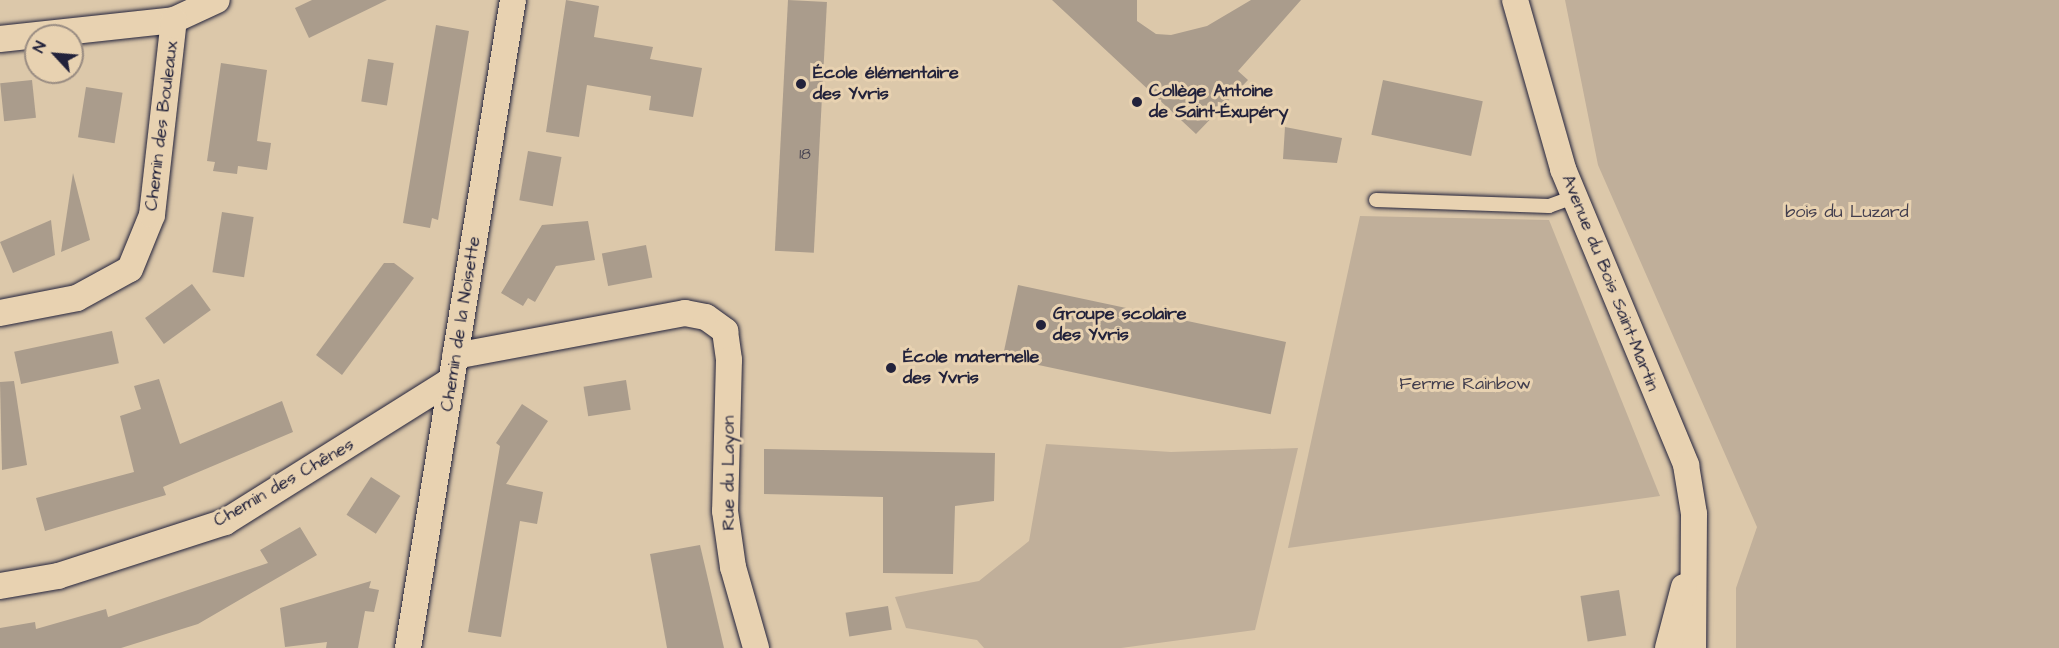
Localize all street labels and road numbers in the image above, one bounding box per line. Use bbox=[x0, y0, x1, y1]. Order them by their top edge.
street label: Chemin des Bouleaux bbox=[141, 40, 183, 212]
street label: Avenue du Bois Saint-Martin bbox=[1557, 172, 1663, 394]
street label: Chemin de la Noisette bbox=[436, 235, 486, 413]
street label: Rue du Layon bbox=[718, 415, 740, 531]
street label: Chemin des Chênes bbox=[210, 434, 358, 532]

